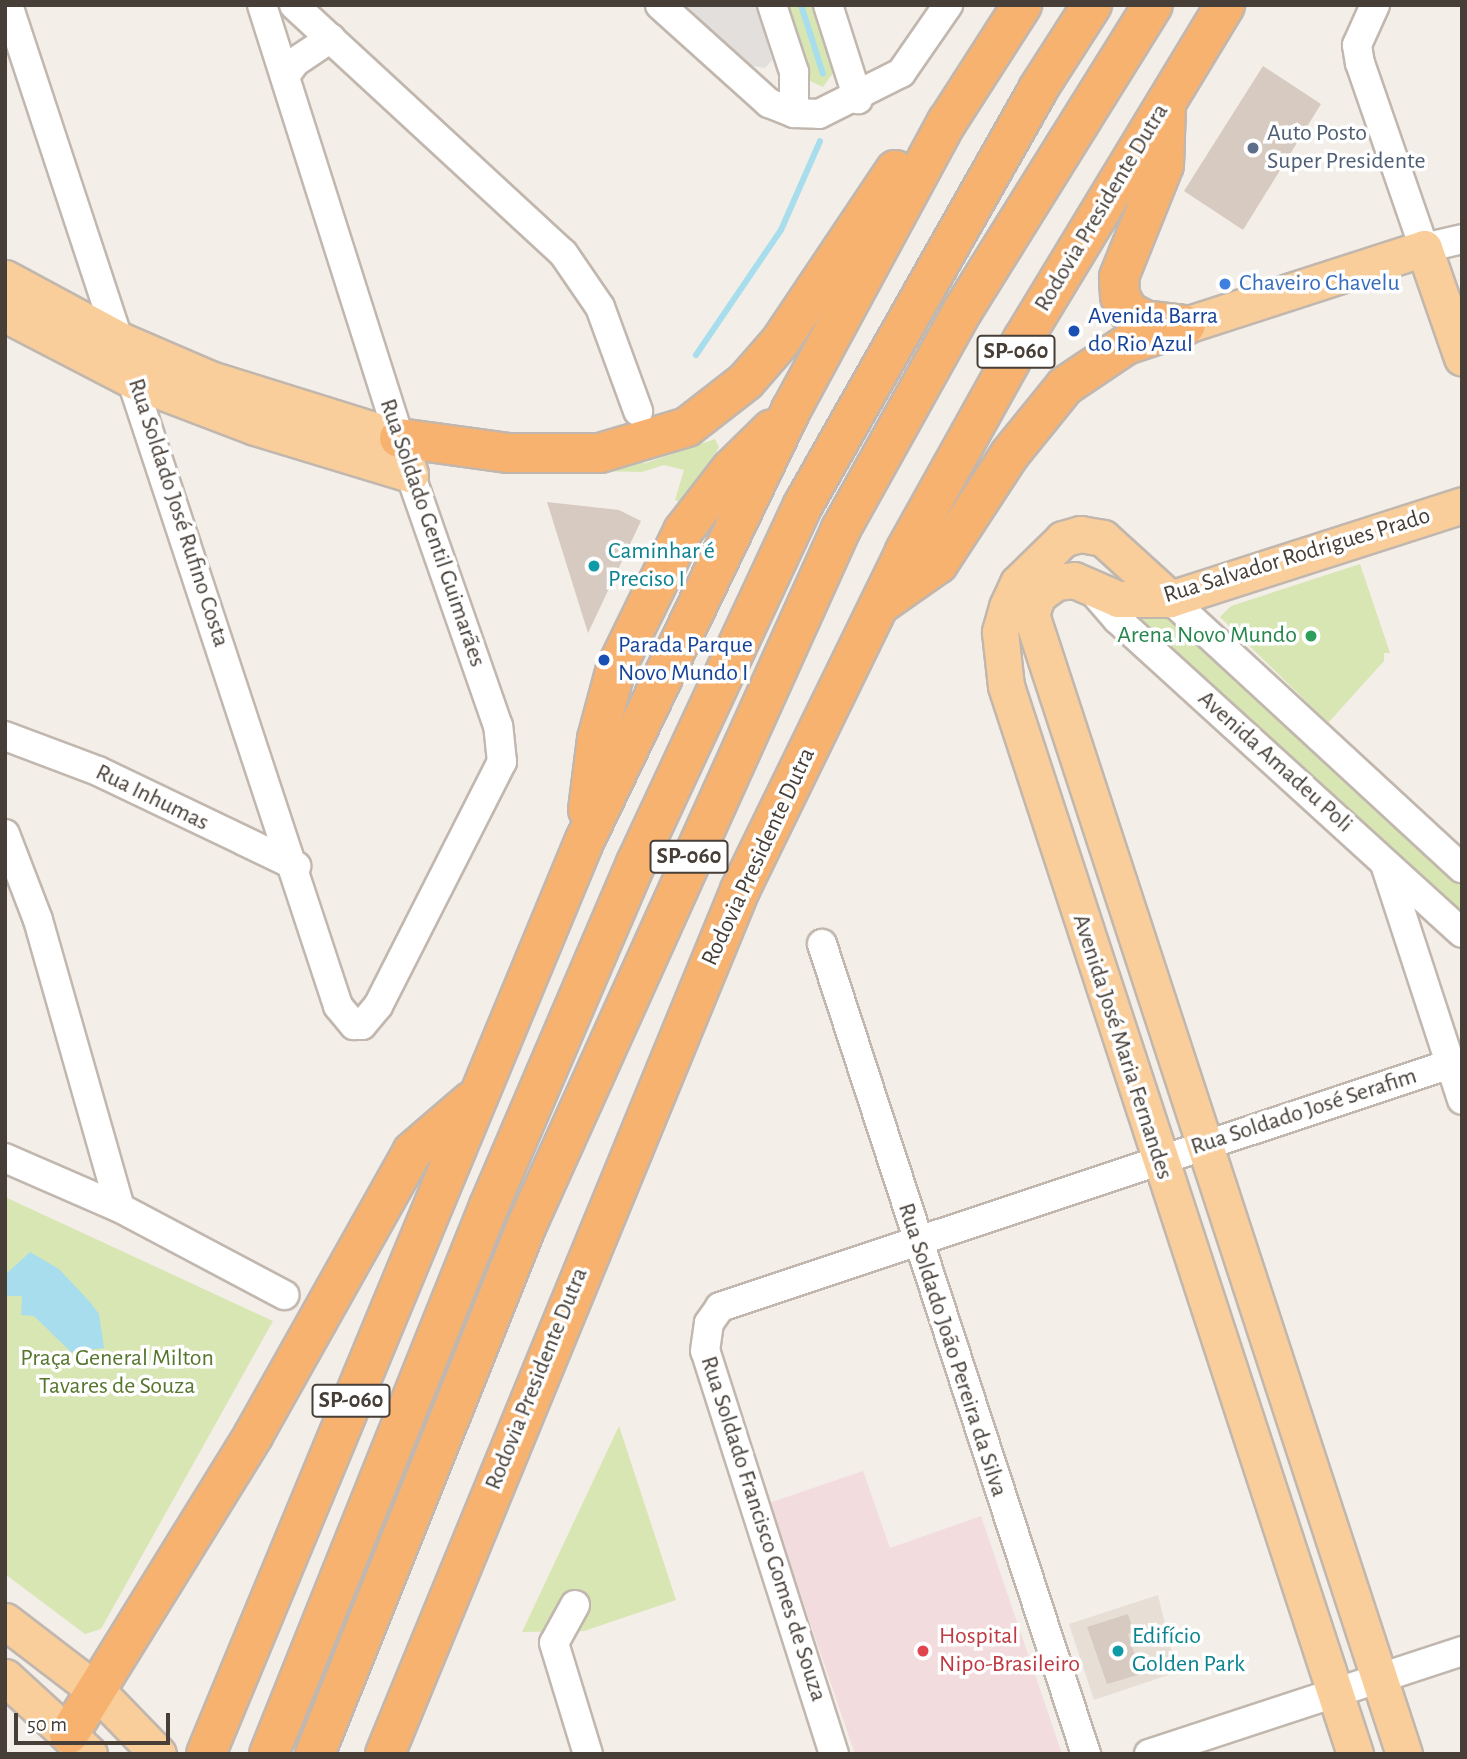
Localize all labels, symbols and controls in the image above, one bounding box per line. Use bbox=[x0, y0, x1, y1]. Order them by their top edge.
street label: Rodovia Presidente Dutra bbox=[1029, 99, 1175, 317]
place label: Auto Posto Super Presidente bbox=[1267, 120, 1425, 176]
marker: Auto Posto Super Presidente bbox=[1245, 140, 1261, 156]
place label: Chaveiro Chavelu bbox=[1239, 270, 1400, 298]
marker: Chaveiro Chavelu bbox=[1217, 276, 1233, 292]
place label: Avenida Barra do Rio Azul bbox=[1088, 303, 1218, 359]
marker: Avenida Barra do Rio Azul bbox=[1066, 323, 1082, 339]
road number: SP-060 bbox=[976, 332, 1056, 372]
street label: Rua Soldado José Rufino Costa bbox=[121, 375, 235, 651]
street label: Rua Soldado Gentil Guimarães bbox=[373, 395, 491, 671]
street label: Rua Salvador Rodrigues Prado bbox=[1160, 502, 1434, 610]
place label: Caminhar é Preciso I bbox=[608, 538, 715, 594]
marker: Caminhar é Preciso I bbox=[586, 558, 602, 574]
place label: Arena Novo Mundo bbox=[1117, 622, 1297, 650]
marker: Arena Novo Mundo bbox=[1303, 628, 1319, 644]
place label: Parada Parque Novo Mundo I bbox=[618, 632, 753, 688]
marker: Parada Parque Novo Mundo I bbox=[596, 652, 612, 668]
street label: Avenida Amadeu Poli bbox=[1192, 685, 1358, 839]
street label: Rodovia Presidente Dutra bbox=[696, 744, 822, 970]
street label: Rua Inhumas bbox=[91, 758, 213, 838]
road number: SP-060 bbox=[649, 838, 729, 876]
street label: Avenida José Maria Fernandes bbox=[1065, 911, 1179, 1183]
street label: Rua Soldado José Serafim bbox=[1187, 1062, 1421, 1162]
street label: Rua Soldado João Pereira da Silva bbox=[891, 1200, 1013, 1500]
street label: Rodovia Presidente Dutra bbox=[479, 1264, 595, 1494]
park label: Praça General Milton Tavares de Souza bbox=[20, 1345, 214, 1401]
street label: Rua Soldado Francisco Gomes de Souza bbox=[693, 1353, 833, 1705]
road number: SP-060 bbox=[311, 1382, 391, 1420]
place label: Hospital Nipo-Brasileiro bbox=[939, 1623, 1080, 1679]
place label: Edifício Golden Park bbox=[1132, 1623, 1245, 1679]
marker: Hospital Nipo-Brasileiro bbox=[913, 1641, 933, 1661]
marker: Edifício Golden Park bbox=[1110, 1643, 1126, 1659]
scale bar bbox=[18, 1700, 173, 1744]
text: 50 m bbox=[27, 1714, 67, 1735]

